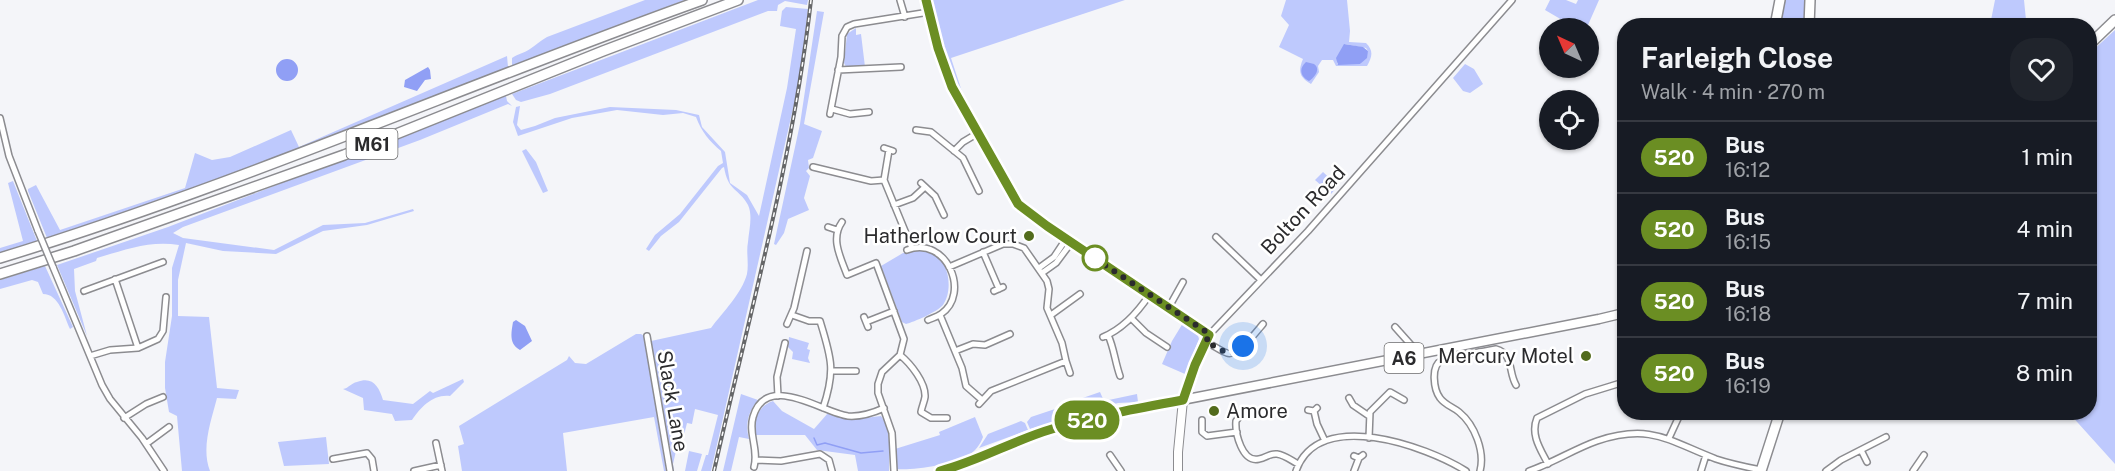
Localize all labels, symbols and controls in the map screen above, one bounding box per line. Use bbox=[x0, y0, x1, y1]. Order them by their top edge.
north arrow bbox=[1539, 18, 1599, 78]
map controls bbox=[1539, 18, 1599, 150]
button: heart bbox=[2010, 38, 2073, 101]
text: Farleigh Close bbox=[1641, 41, 1833, 74]
text: Walk · 4 min · 270 m bbox=[1641, 80, 1825, 104]
button: locate bbox=[1539, 90, 1599, 150]
road number: M61 bbox=[346, 129, 398, 159]
text: Bus bbox=[1725, 132, 1765, 158]
text: 1 min bbox=[2021, 144, 2073, 170]
text: 520 bbox=[1653, 145, 1695, 170]
text: 16:12 bbox=[1725, 158, 1770, 182]
street label: Bolton Road bbox=[1256, 161, 1350, 259]
text: Bus bbox=[1725, 204, 1765, 230]
text: 4 min bbox=[2017, 216, 2073, 242]
text: 520 bbox=[1653, 217, 1695, 242]
place label: Hatherlow Court bbox=[863, 224, 1017, 248]
marker: Hatherlow Court bbox=[1022, 229, 1036, 243]
text: 16:15 bbox=[1725, 230, 1771, 254]
unlabelled marker bbox=[1082, 245, 1108, 271]
text: Bus bbox=[1725, 276, 1765, 302]
text: 7 min bbox=[2017, 288, 2073, 314]
text: 520 bbox=[1653, 289, 1695, 314]
text: 16:18 bbox=[1725, 302, 1771, 326]
your location bbox=[1228, 331, 1258, 361]
road number: A6 bbox=[1384, 343, 1424, 373]
place label: Mercury Motel bbox=[1438, 344, 1574, 368]
street label: Slack Lane bbox=[652, 348, 694, 454]
text: Bus bbox=[1725, 348, 1765, 374]
marker: Mercury Motel bbox=[1579, 349, 1593, 363]
text: 8 min bbox=[2016, 360, 2073, 386]
text: 520 bbox=[1653, 361, 1695, 386]
text: 16:19 bbox=[1725, 374, 1771, 398]
place label: Amore bbox=[1226, 399, 1288, 423]
line badge: 520 bbox=[1052, 400, 1122, 440]
marker: Amore bbox=[1207, 404, 1221, 418]
text: 520 bbox=[1066, 408, 1108, 433]

